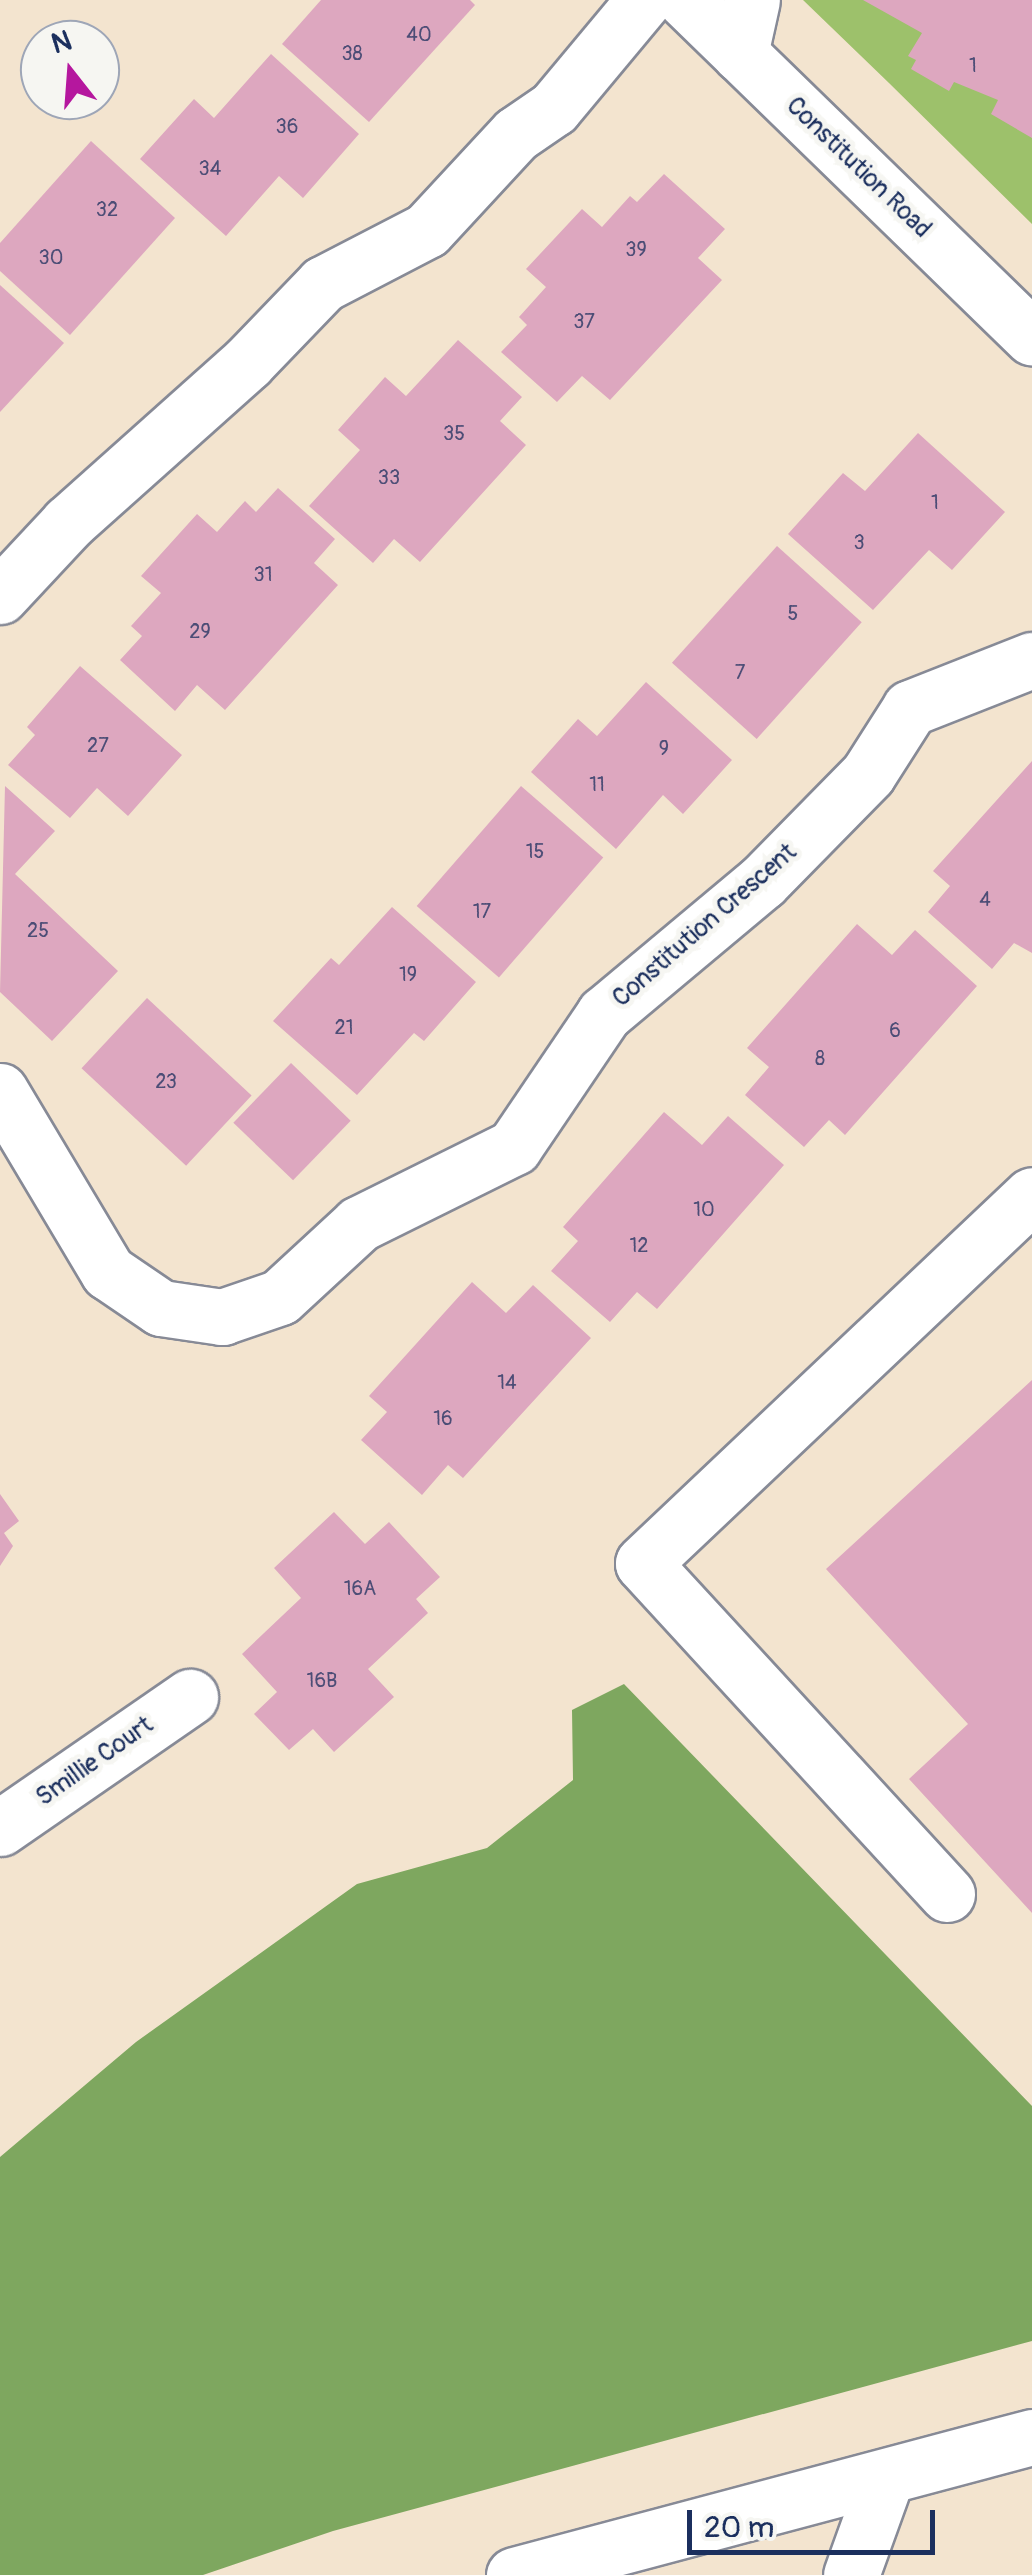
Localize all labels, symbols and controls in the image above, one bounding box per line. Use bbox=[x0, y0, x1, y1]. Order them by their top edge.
north arrow bbox=[20, 20, 120, 120]
house number: 40 bbox=[406, 22, 432, 46]
text: N bbox=[47, 23, 76, 62]
house number: 38 bbox=[341, 41, 363, 65]
house number: 1 bbox=[969, 53, 977, 77]
street label: Constitution Road bbox=[779, 91, 937, 245]
house number: 36 bbox=[276, 114, 298, 138]
house number: 34 bbox=[199, 156, 221, 180]
house number: 32 bbox=[96, 197, 118, 221]
house number: 39 bbox=[625, 237, 647, 261]
house number: 30 bbox=[39, 245, 63, 269]
house number: 37 bbox=[573, 309, 595, 333]
house number: 35 bbox=[443, 421, 465, 445]
house number: 33 bbox=[378, 465, 400, 489]
house number: 1 bbox=[931, 490, 939, 514]
house number: 3 bbox=[853, 530, 865, 554]
house number: 31 bbox=[254, 562, 272, 586]
house number: 5 bbox=[788, 601, 798, 625]
house number: 29 bbox=[189, 619, 211, 643]
house number: 7 bbox=[735, 660, 745, 684]
house number: 27 bbox=[87, 733, 109, 757]
house number: 9 bbox=[659, 736, 669, 760]
house number: 11 bbox=[589, 772, 605, 796]
street label: Constitution Crescent bbox=[607, 838, 803, 1014]
house number: 15 bbox=[526, 839, 544, 863]
house number: 4 bbox=[979, 887, 991, 911]
house number: 17 bbox=[473, 899, 491, 923]
house number: 25 bbox=[27, 918, 49, 942]
house number: 19 bbox=[399, 962, 417, 986]
house number: 21 bbox=[335, 1015, 353, 1039]
house number: 6 bbox=[889, 1018, 901, 1042]
house number: 8 bbox=[815, 1046, 825, 1070]
house number: 23 bbox=[155, 1069, 177, 1093]
house number: 10 bbox=[693, 1197, 715, 1221]
house number: 12 bbox=[630, 1233, 648, 1257]
house number: 14 bbox=[497, 1370, 517, 1394]
house number: 16 bbox=[433, 1406, 453, 1430]
house number: 16A bbox=[344, 1576, 376, 1600]
house number: 16B bbox=[307, 1668, 337, 1692]
street label: Smillie Court bbox=[31, 1711, 159, 1813]
scale bar bbox=[692, 2490, 940, 2552]
text: 20 m bbox=[704, 2509, 774, 2546]

